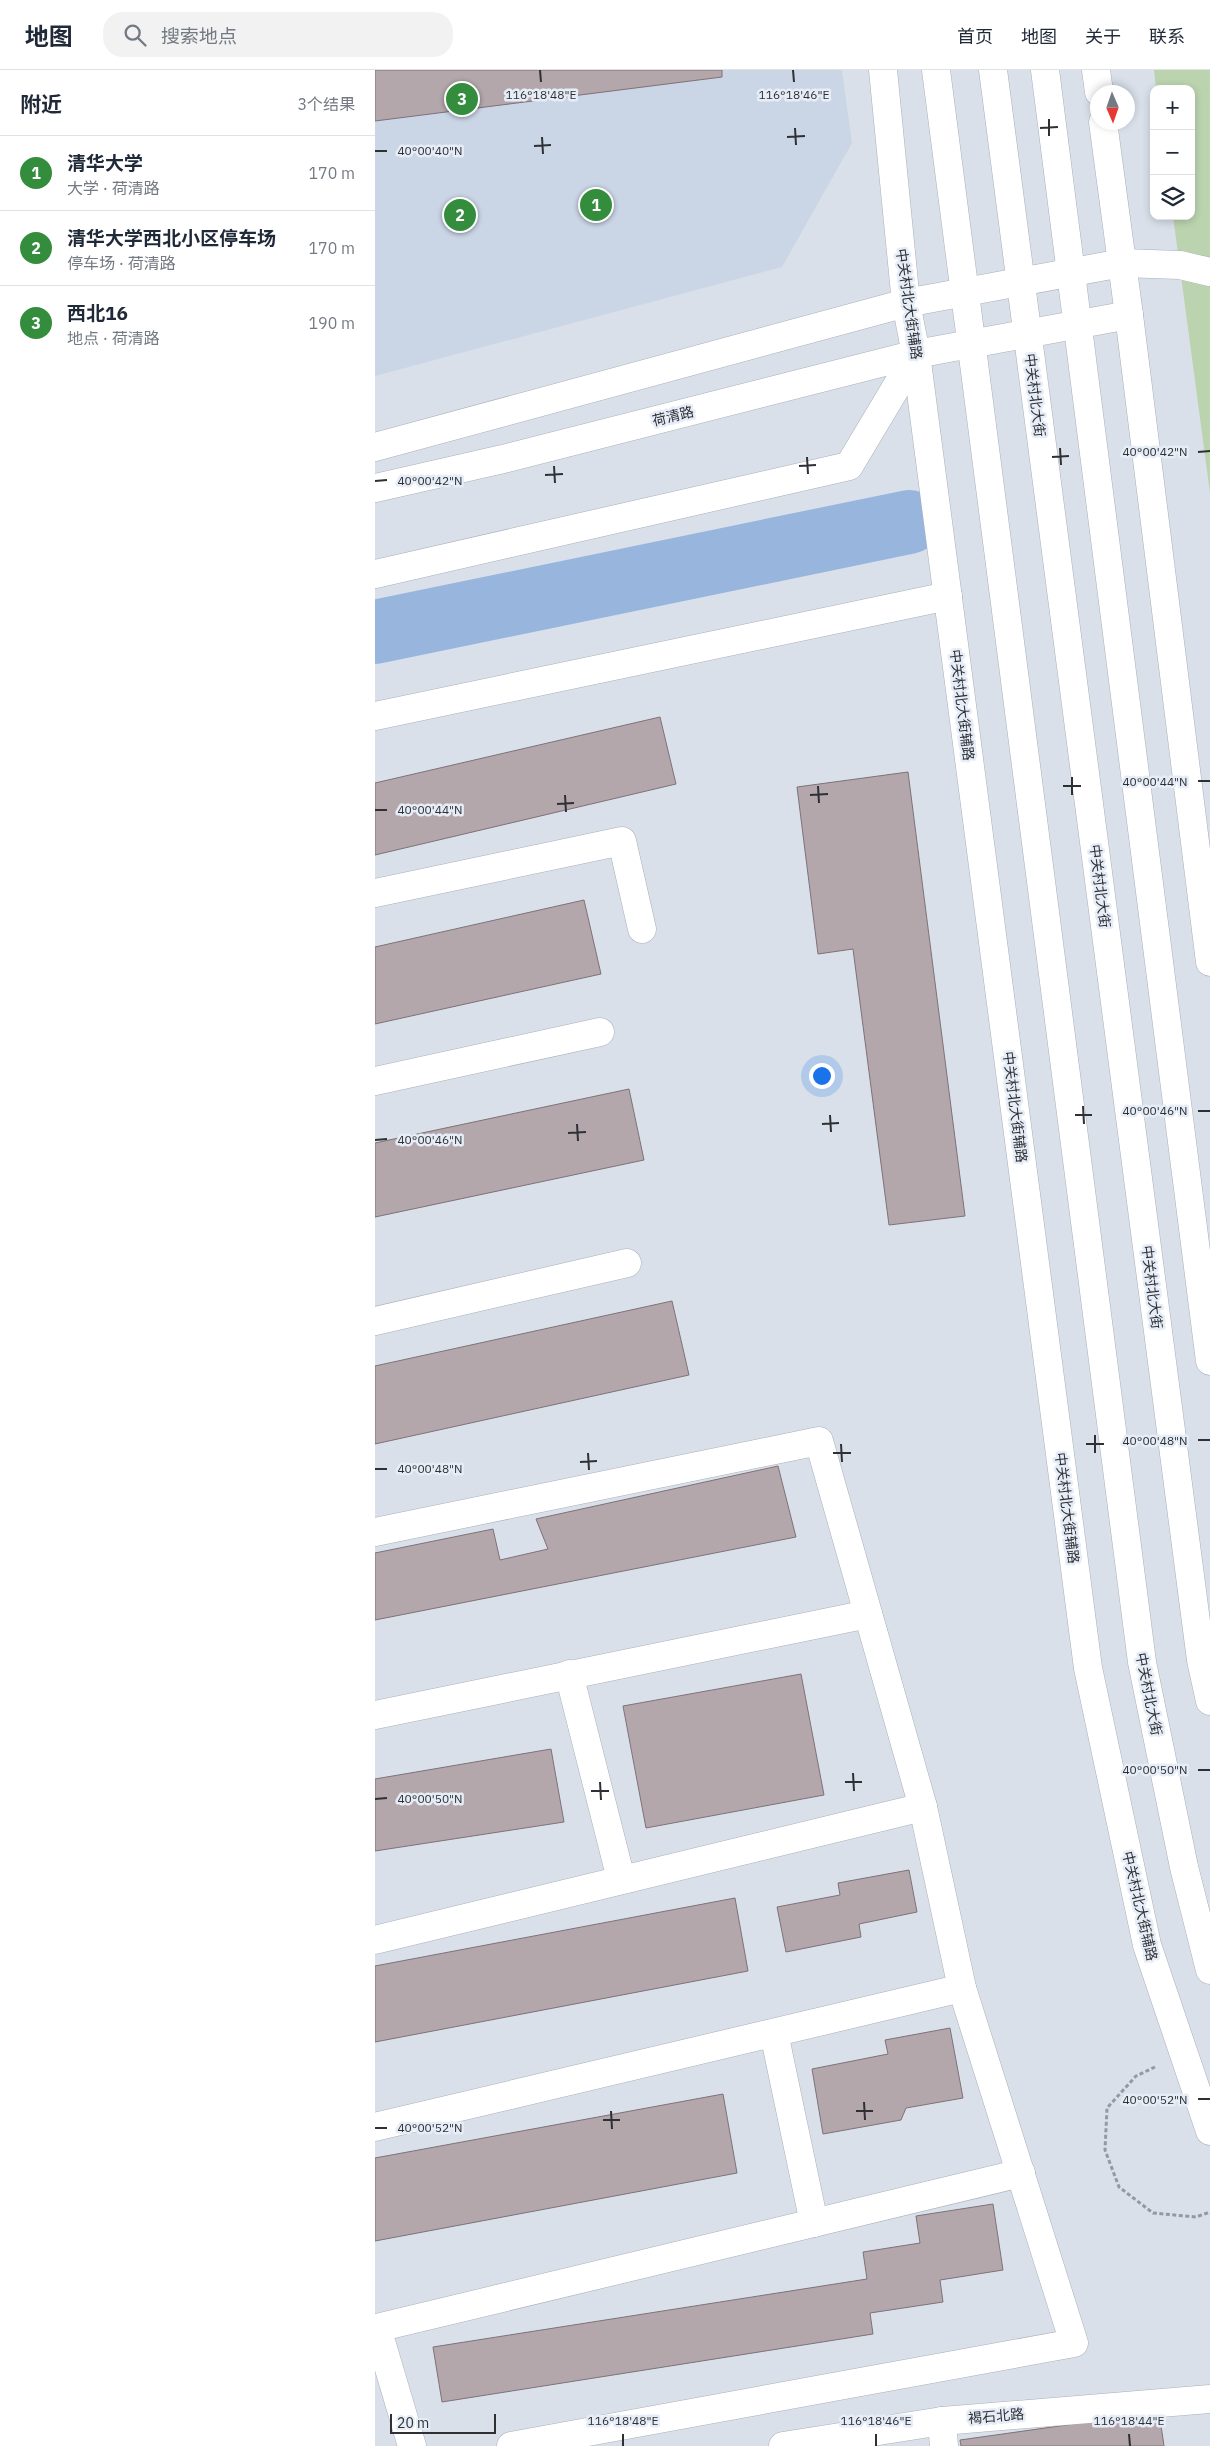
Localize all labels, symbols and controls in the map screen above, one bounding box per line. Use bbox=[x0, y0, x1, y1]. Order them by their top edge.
search box bbox=[103, 12, 453, 57]
text: 地图 bbox=[25, 20, 73, 52]
icon: search bbox=[121, 21, 149, 49]
text: 搜索地点 bbox=[161, 24, 237, 48]
text: 首页 bbox=[957, 25, 993, 48]
text: 地图 bbox=[1021, 25, 1057, 48]
text: 关于 bbox=[1085, 25, 1121, 48]
text: 联系 bbox=[1149, 25, 1185, 48]
pin: 3 bbox=[446, 80, 478, 118]
north arrow bbox=[1090, 85, 1135, 130]
map controls bbox=[1150, 85, 1195, 220]
button: + bbox=[1150, 85, 1195, 130]
text: 116°18'48"E bbox=[506, 87, 576, 102]
text: 116°18'46"E bbox=[759, 87, 829, 102]
text: 附近 bbox=[20, 90, 62, 118]
text: 3个结果 bbox=[297, 94, 355, 114]
button: − bbox=[1150, 130, 1195, 175]
text: 40°00'40"N bbox=[397, 143, 463, 158]
text: 清华大学 bbox=[67, 151, 143, 175]
text: 1 bbox=[31, 163, 41, 183]
text: 170 m bbox=[308, 163, 355, 183]
button: layers bbox=[1150, 175, 1195, 220]
text: 大学 · 荷清路 bbox=[67, 178, 160, 198]
pin: 1 bbox=[580, 186, 612, 224]
pin: 2 bbox=[444, 196, 476, 234]
text: 清华大学西北小区停车场 bbox=[67, 226, 276, 250]
text: 2 bbox=[31, 238, 41, 258]
text: 170 m bbox=[308, 238, 355, 258]
street label: 中关村北大街辅路 bbox=[892, 247, 926, 361]
text: 停车场 · 荷清路 bbox=[67, 253, 176, 273]
text: 西北16 bbox=[67, 301, 128, 325]
text: 3 bbox=[31, 313, 41, 333]
text: 190 m bbox=[308, 313, 355, 333]
text: 地点 · 荷清路 bbox=[67, 328, 160, 348]
street label: 中关村北大街 bbox=[1021, 352, 1049, 438]
street label: 荷清路 bbox=[650, 402, 696, 430]
text: 40°00'42"N bbox=[1122, 444, 1188, 459]
text: 40°00'42"N bbox=[397, 473, 463, 488]
street label: 中关村北大街辅路 bbox=[946, 648, 978, 762]
text: 40°00'44"N bbox=[1122, 774, 1188, 789]
text: 40°00'44"N bbox=[397, 802, 463, 817]
street label: 中关村北大街 bbox=[1086, 843, 1114, 929]
street label: 中关村北大街辅路 bbox=[999, 1050, 1031, 1164]
your location bbox=[809, 1063, 835, 1089]
text: 40°00'46"N bbox=[1122, 1103, 1188, 1118]
text: 40°00'46"N bbox=[397, 1132, 463, 1147]
street label: 中关村北大街 bbox=[1138, 1244, 1166, 1330]
text: 40°00'48"N bbox=[1122, 1433, 1188, 1448]
street label: 中关村北大街辅路 bbox=[1051, 1451, 1083, 1565]
text: 40°00'48"N bbox=[397, 1461, 463, 1476]
street label: 中关村北大街 bbox=[1132, 1651, 1166, 1737]
text: 40°00'50"N bbox=[1122, 1762, 1188, 1777]
text: 40°00'50"N bbox=[397, 1791, 463, 1806]
street label: 中关村北大街辅路 bbox=[1119, 1849, 1161, 1963]
text: 40°00'52"N bbox=[1122, 2092, 1188, 2107]
text: 40°00'52"N bbox=[397, 2120, 463, 2135]
street label: 褐石北路 bbox=[967, 2405, 1025, 2427]
scale bar bbox=[390, 2411, 496, 2434]
text: 116°18'48"E bbox=[588, 2413, 658, 2428]
text: 116°18'46"E bbox=[841, 2413, 911, 2428]
text: 116°18'44"E bbox=[1094, 2413, 1164, 2428]
text: 20 m bbox=[397, 2414, 429, 2432]

